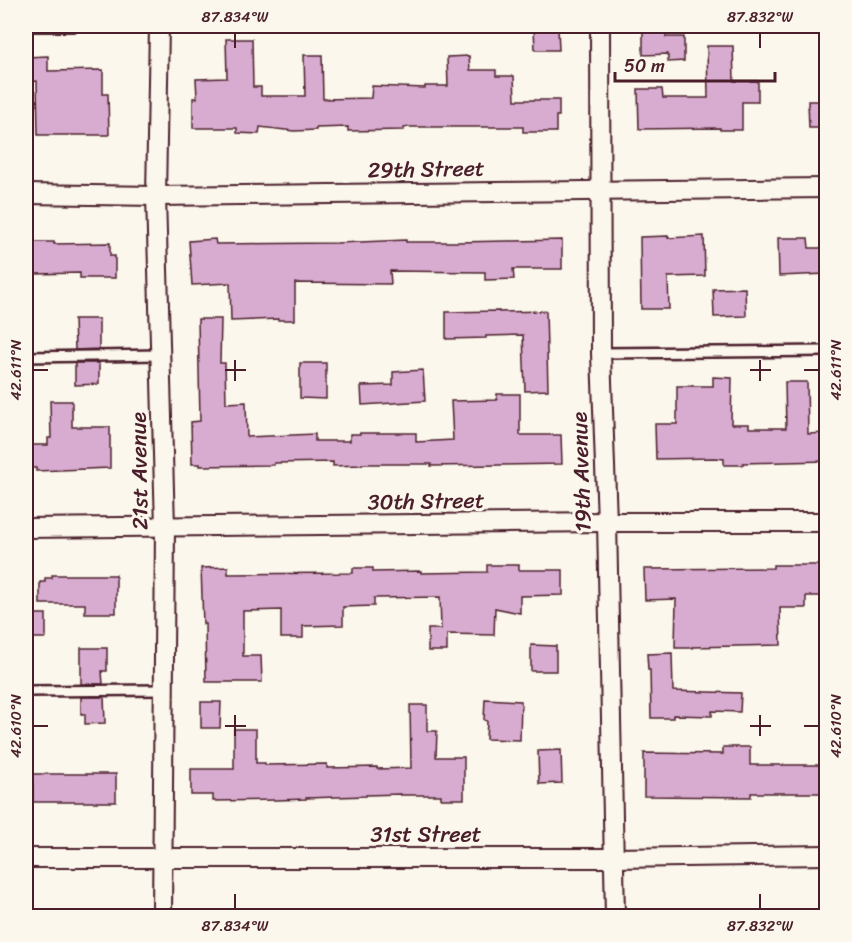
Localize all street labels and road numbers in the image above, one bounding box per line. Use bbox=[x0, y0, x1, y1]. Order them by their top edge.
street label: 29th Street bbox=[367, 148, 485, 190]
street label: 21st Avenue bbox=[118, 411, 160, 530]
street label: 19th Avenue bbox=[559, 411, 603, 533]
street label: 30th Street bbox=[367, 480, 485, 522]
street label: 31st Street bbox=[371, 815, 482, 854]

